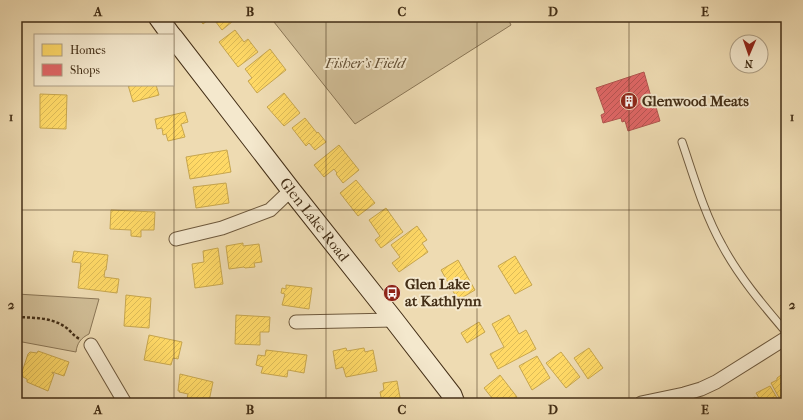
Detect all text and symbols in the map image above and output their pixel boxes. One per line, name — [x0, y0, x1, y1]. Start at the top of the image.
text: A — [93, 4, 103, 19]
text: B — [246, 4, 255, 19]
text: C — [398, 4, 407, 19]
text: D — [548, 4, 558, 19]
text: E — [701, 4, 709, 19]
legend — [34, 34, 174, 86]
north arrow — [729, 34, 769, 74]
text: Homes — [70, 43, 106, 57]
park label: Fisher's Field — [324, 54, 407, 72]
text: N — [744, 57, 753, 70]
text: Shops — [70, 63, 100, 77]
building icon: Glenwood Meats — [619, 91, 639, 111]
place label: Glenwood Meats — [642, 92, 749, 110]
text: 1 — [9, 109, 14, 124]
text: 1 — [790, 109, 795, 124]
street label: Glen Lake Road — [276, 174, 354, 266]
place label: Glen Lake at Kathlynn — [405, 275, 482, 310]
bus stop icon: Glen Lake at Kathlynn — [382, 283, 402, 303]
text: 2 — [8, 297, 15, 312]
text: 2 — [789, 297, 796, 312]
text: A — [93, 402, 103, 417]
text: B — [246, 402, 255, 417]
text: C — [398, 402, 407, 417]
text: D — [548, 402, 558, 417]
text: E — [701, 402, 709, 417]

